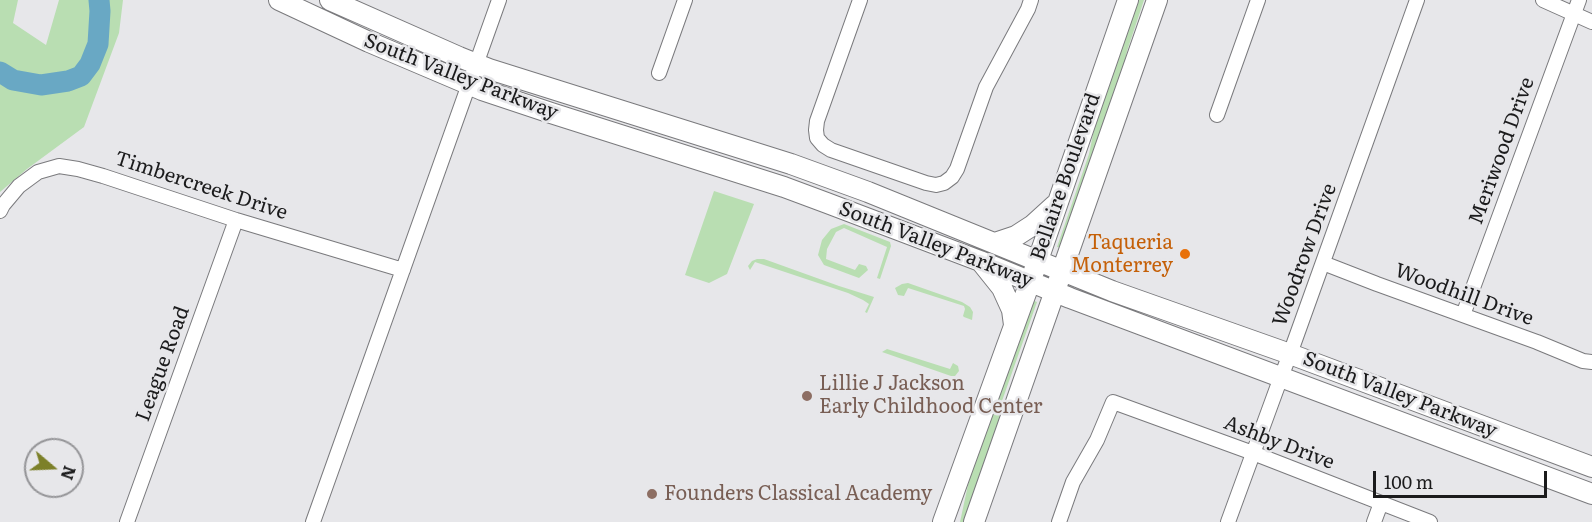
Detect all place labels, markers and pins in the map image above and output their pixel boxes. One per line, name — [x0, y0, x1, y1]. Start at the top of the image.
place label: Taqueria Monterrey — [1071, 231, 1173, 278]
marker: Taqueria Monterrey — [1178, 247, 1192, 261]
place label: Lillie J Jackson Early Childhood Center — [819, 372, 1043, 419]
marker: Lillie J Jackson Early Childhood Center — [800, 389, 814, 403]
place label: Founders Classical Academy — [664, 482, 932, 506]
marker: Founders Classical Academy — [645, 487, 659, 501]

